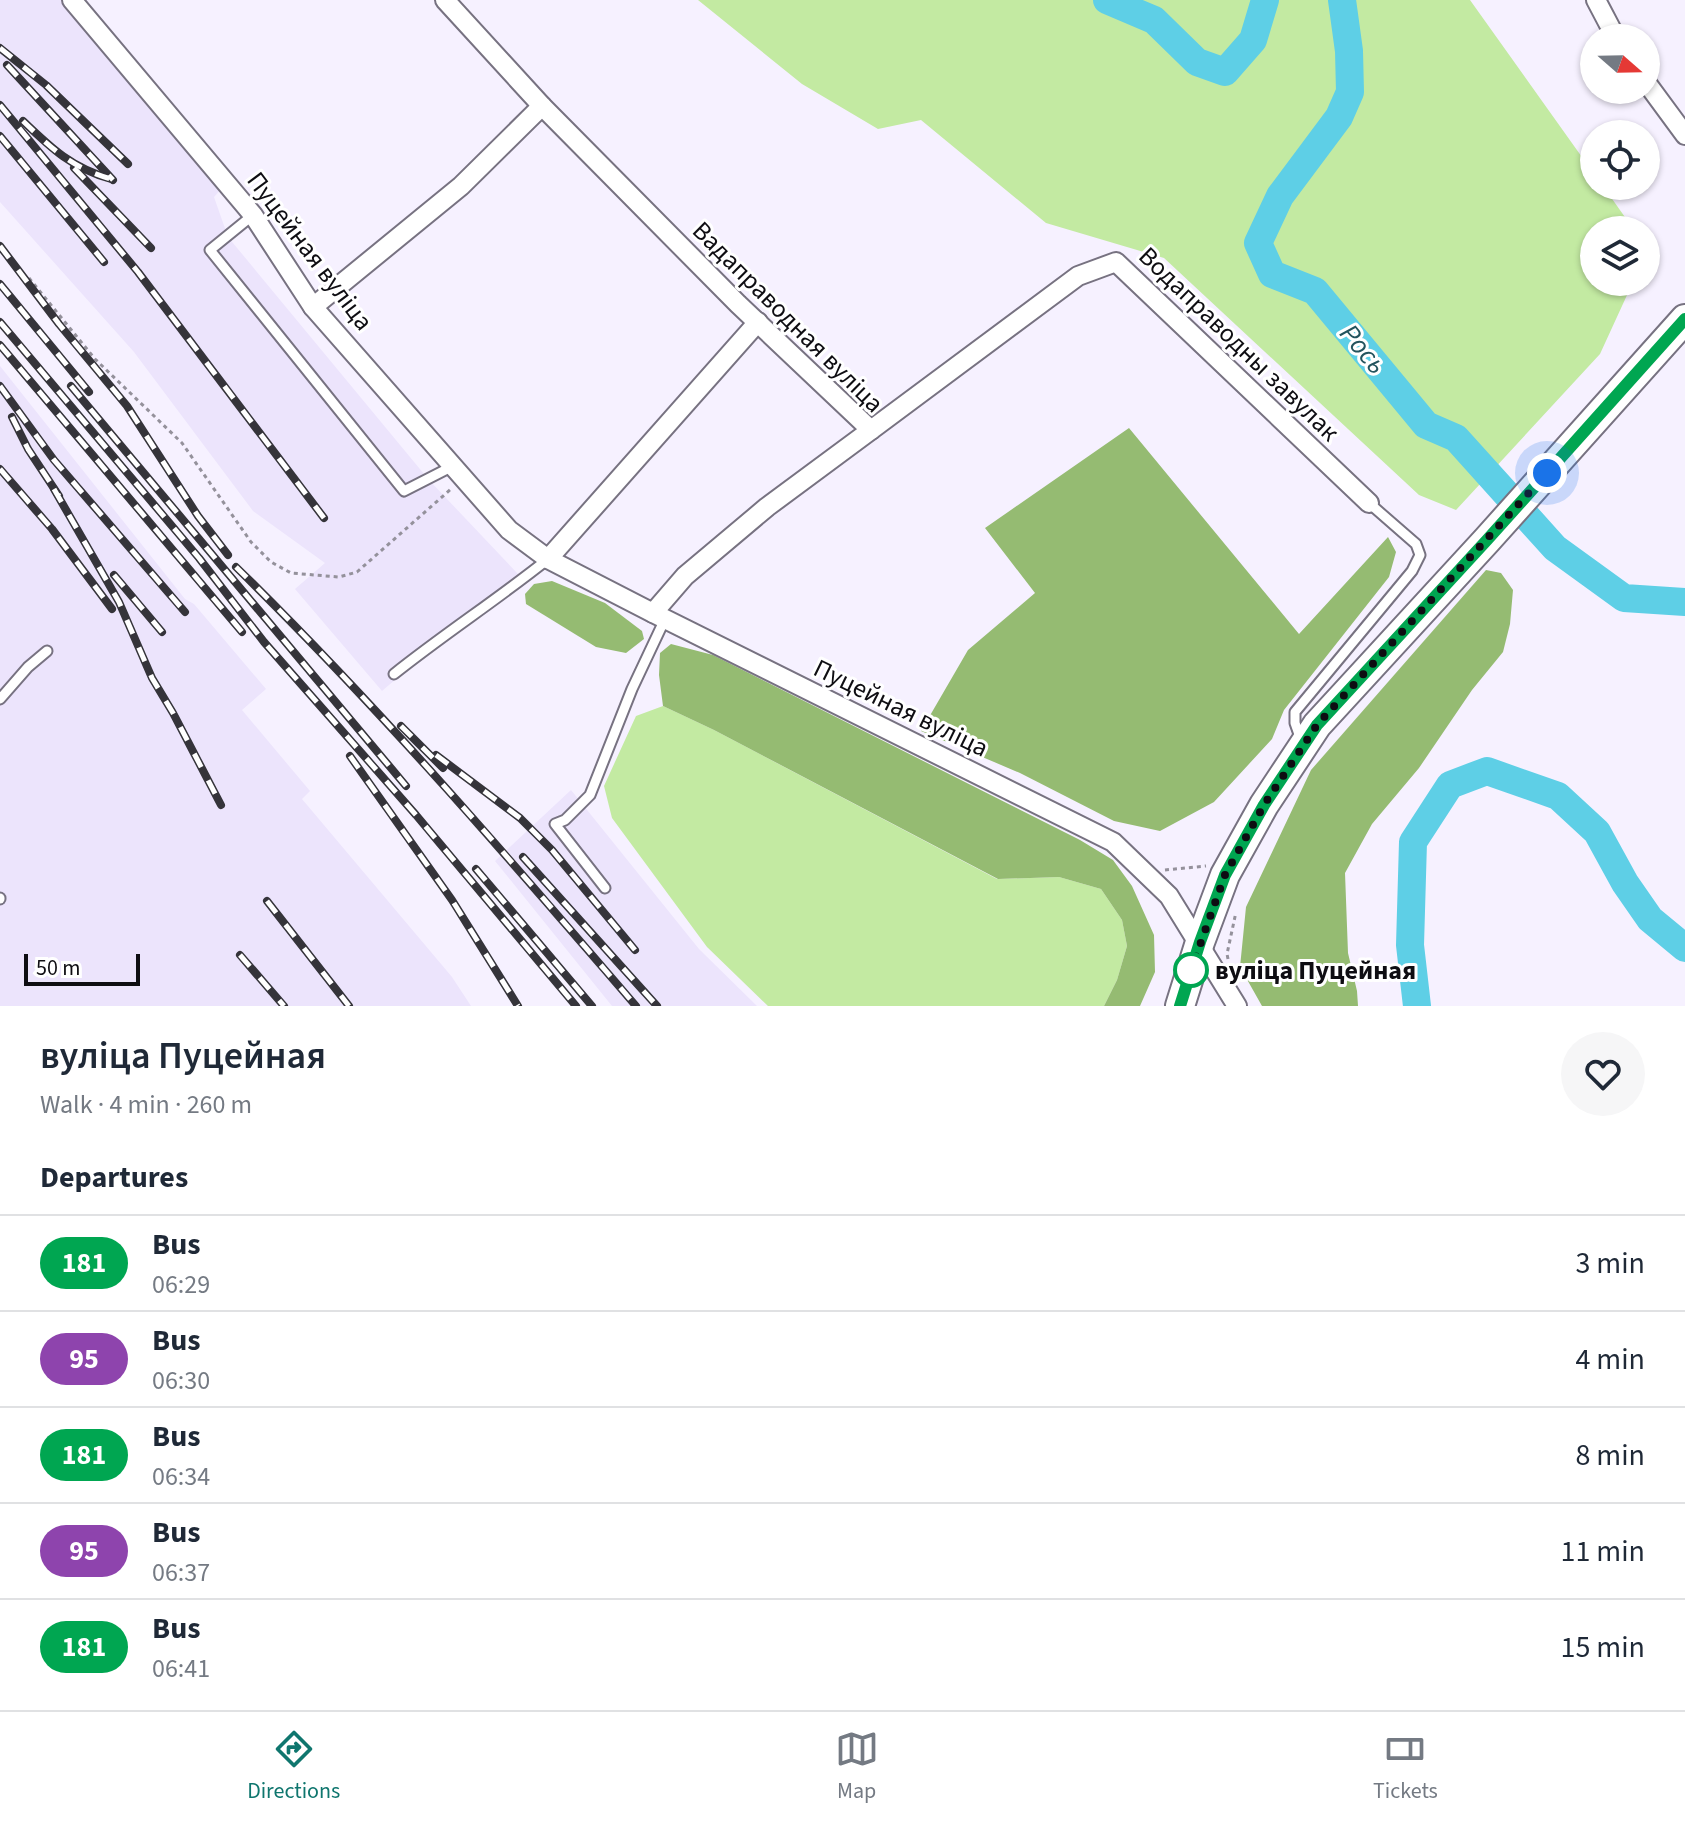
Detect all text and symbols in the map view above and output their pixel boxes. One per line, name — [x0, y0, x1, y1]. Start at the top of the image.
north arrow — [1580, 24, 1660, 104]
map controls — [1580, 24, 1660, 296]
button: locate — [1580, 120, 1660, 200]
street label: Пуцейная вуліца — [238, 164, 382, 338]
street label: Вадаправодная вуліца — [684, 213, 892, 421]
button: layers — [1580, 216, 1660, 296]
street label: Водаправодны завулак — [1130, 238, 1348, 450]
water label: Рось — [1330, 315, 1396, 383]
your location — [1527, 453, 1567, 493]
street label: Пуцейная вуліца — [807, 650, 995, 766]
scale bar — [24, 950, 140, 986]
text: 50 m — [36, 952, 81, 984]
place label: вуліца Пуцейная — [1215, 952, 1416, 989]
marker: вуліца Пуцейная — [1174, 953, 1208, 987]
text: вуліца Пуцейная — [40, 1029, 326, 1083]
button: heart — [1561, 1032, 1645, 1116]
text: Walk · 4 min · 260 m — [40, 1086, 252, 1123]
text: Departures — [40, 1156, 188, 1199]
text: Bus — [152, 1223, 200, 1266]
text: 3 min — [1575, 1242, 1645, 1285]
text: 181 — [62, 1243, 106, 1283]
text: 06:29 — [152, 1266, 210, 1303]
text: Bus — [152, 1319, 200, 1362]
text: 4 min — [1575, 1338, 1645, 1381]
text: 95 — [69, 1339, 99, 1379]
text: 06:30 — [152, 1362, 210, 1399]
text: Bus — [152, 1415, 200, 1458]
text: 8 min — [1575, 1434, 1645, 1477]
text: 181 — [62, 1435, 106, 1475]
text: 06:34 — [152, 1458, 210, 1495]
text: Bus — [152, 1511, 200, 1554]
text: 11 min — [1561, 1530, 1645, 1573]
text: 95 — [69, 1531, 99, 1571]
text: 06:37 — [152, 1554, 210, 1591]
text: Bus — [152, 1607, 200, 1650]
text: 15 min — [1561, 1626, 1645, 1669]
text: 181 — [62, 1627, 106, 1667]
text: 06:41 — [152, 1650, 210, 1687]
tab: Directions — [247, 1727, 340, 1807]
tab: Map — [835, 1727, 879, 1807]
tab: Tickets — [1373, 1727, 1438, 1807]

